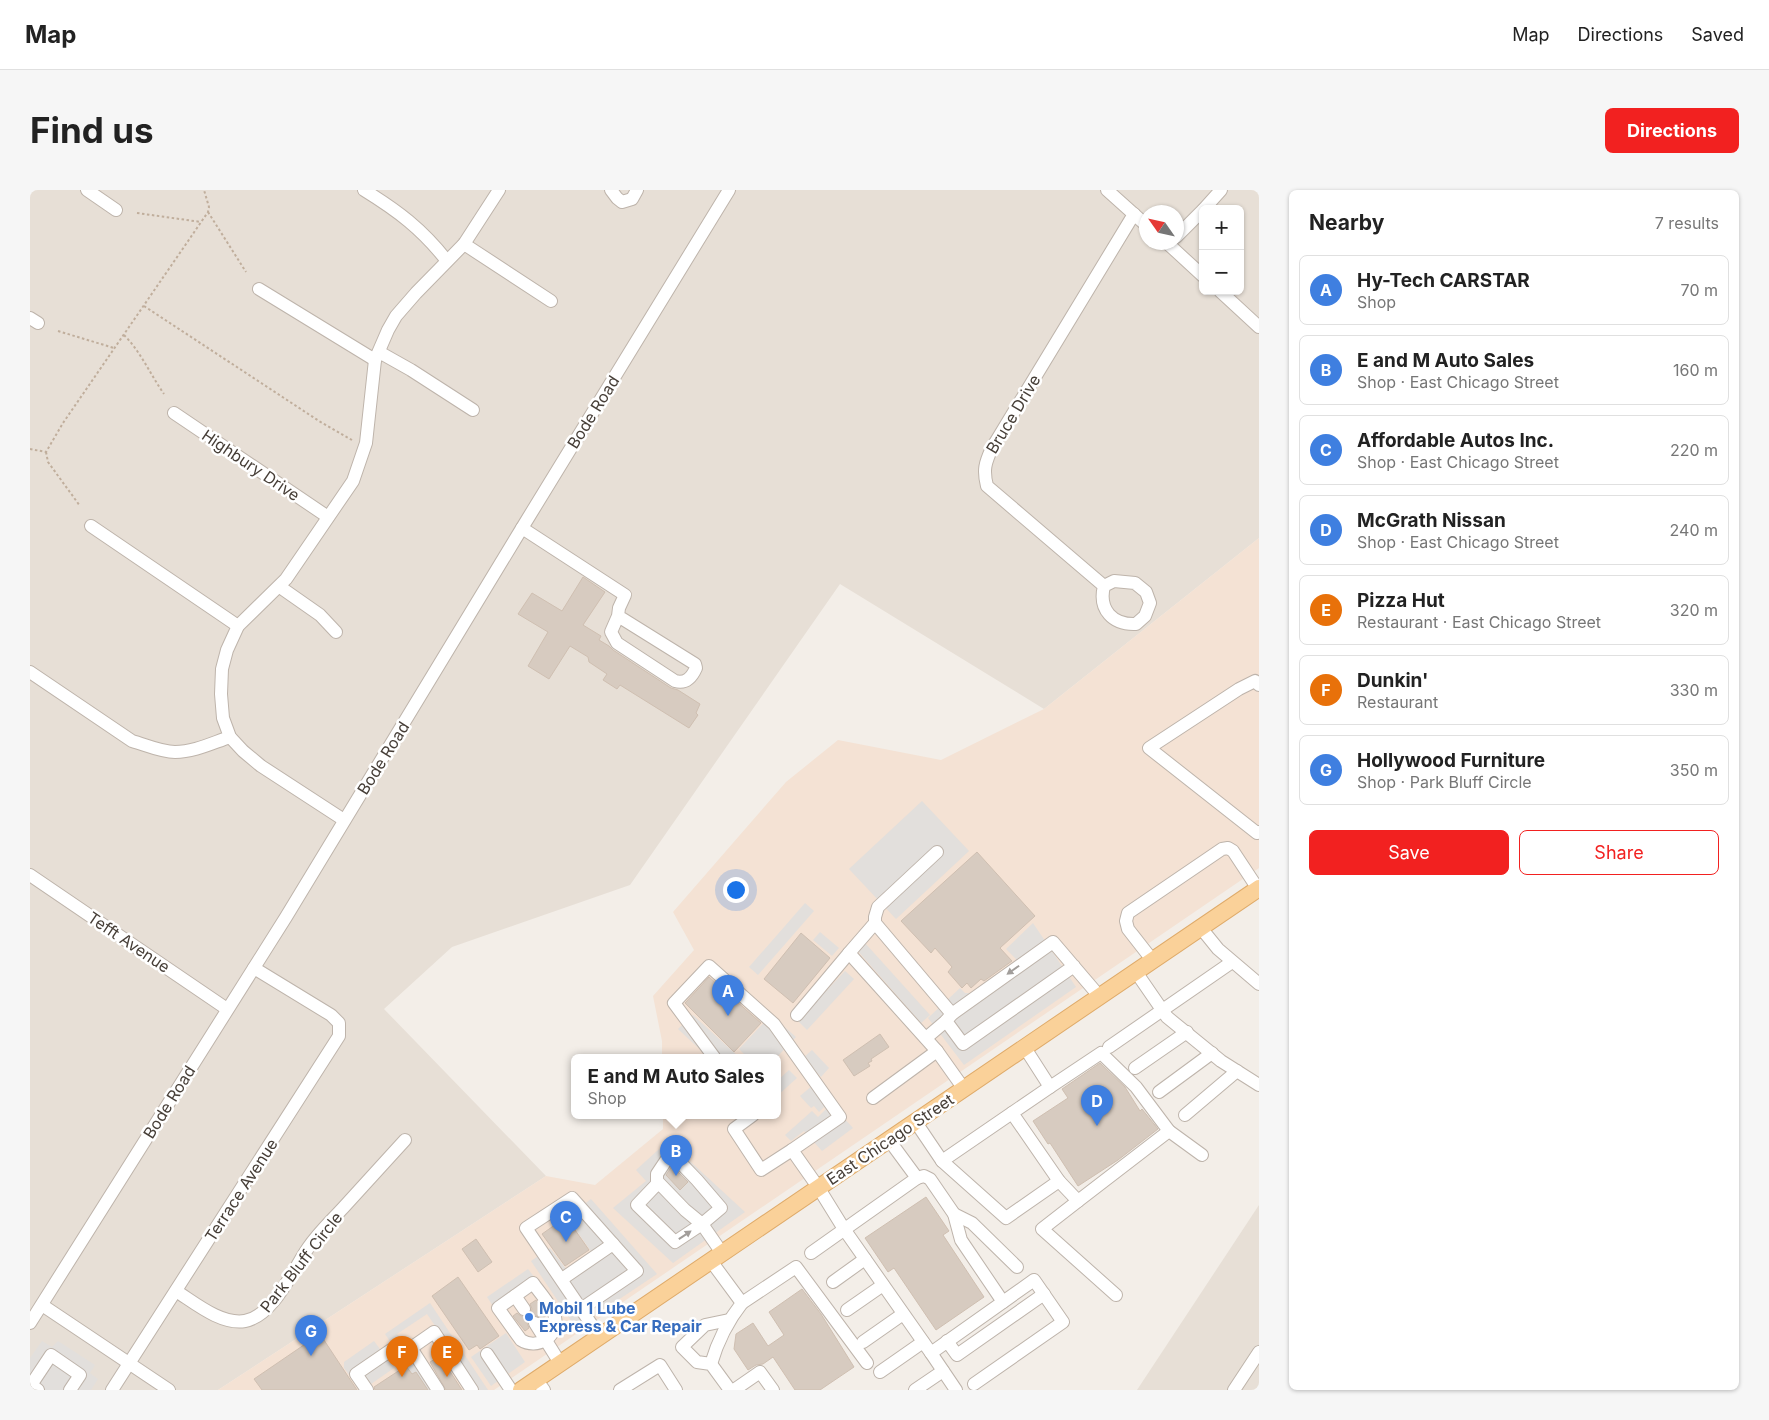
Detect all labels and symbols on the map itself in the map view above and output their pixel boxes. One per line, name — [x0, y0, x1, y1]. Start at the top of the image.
north arrow — [1139, 205, 1184, 250]
street label: Bruce Drive — [982, 371, 1044, 457]
street label: Bode Road — [563, 372, 623, 452]
street label: Highbury Drive — [198, 425, 304, 505]
street label: Bode Road — [353, 718, 413, 798]
your location — [723, 877, 749, 903]
street label: Tefft Avenue — [84, 907, 174, 977]
one-way arrow — [1007, 965, 1020, 975]
pin: A — [712, 975, 744, 1016]
street label: Bode Road — [139, 1062, 199, 1142]
pin: D — [1081, 1085, 1113, 1126]
street label: East Chicago Street — [823, 1089, 957, 1189]
street label: Terrace Avenue — [200, 1135, 282, 1245]
pin: B — [660, 1135, 692, 1176]
pin: C — [550, 1201, 582, 1242]
street label: Park Bluff Circle — [256, 1208, 346, 1316]
one-way arrow — [679, 1230, 692, 1240]
place label: Mobil 1 Lube Express & Car Repair — [539, 1298, 702, 1336]
marker: Mobil 1 Lube Express & Car Repair — [523, 1311, 535, 1323]
pin: G — [295, 1315, 327, 1356]
pin: F — [386, 1336, 418, 1377]
pin: E — [431, 1336, 463, 1377]

